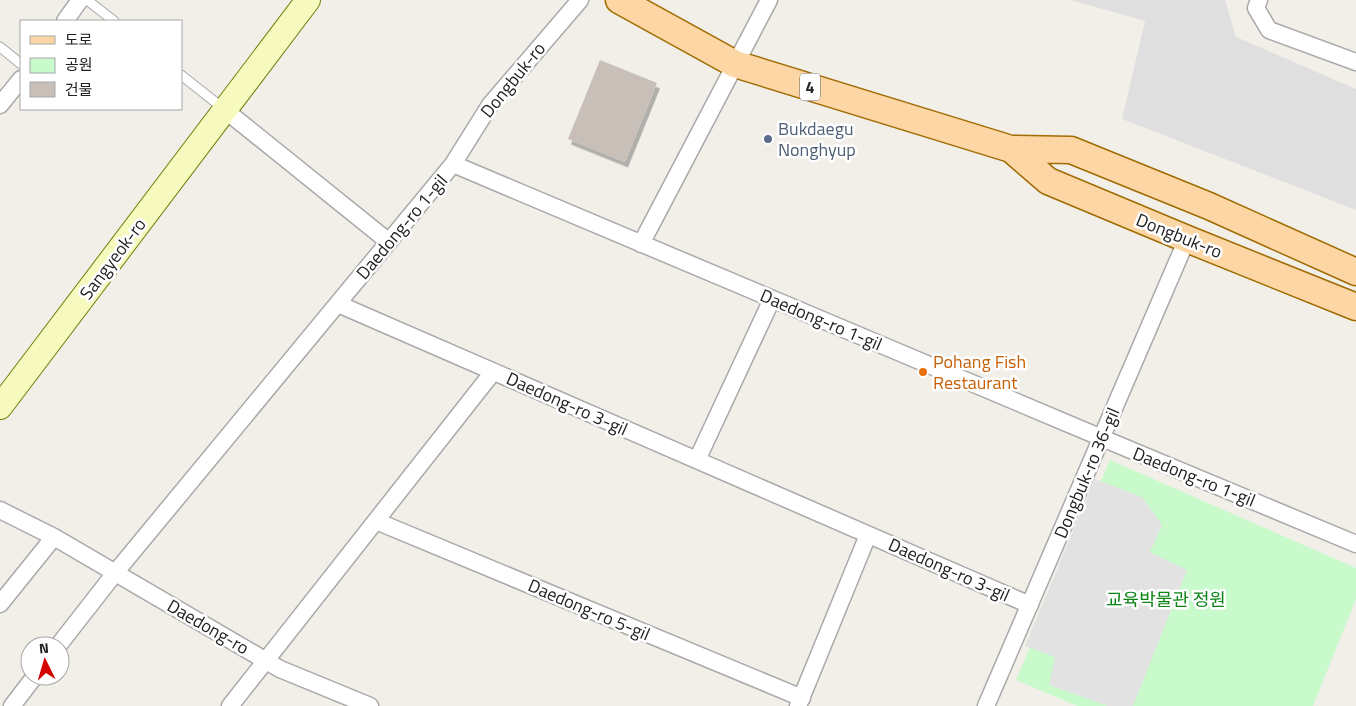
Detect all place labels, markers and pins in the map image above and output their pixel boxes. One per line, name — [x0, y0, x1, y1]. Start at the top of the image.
place label: Bukdaegu Nonghyup — [778, 115, 856, 163]
marker: Bukdaegu Nonghyup — [762, 133, 774, 145]
place label: Pohang Fish Restaurant — [933, 348, 1026, 396]
marker: Pohang Fish Restaurant — [917, 366, 929, 378]

